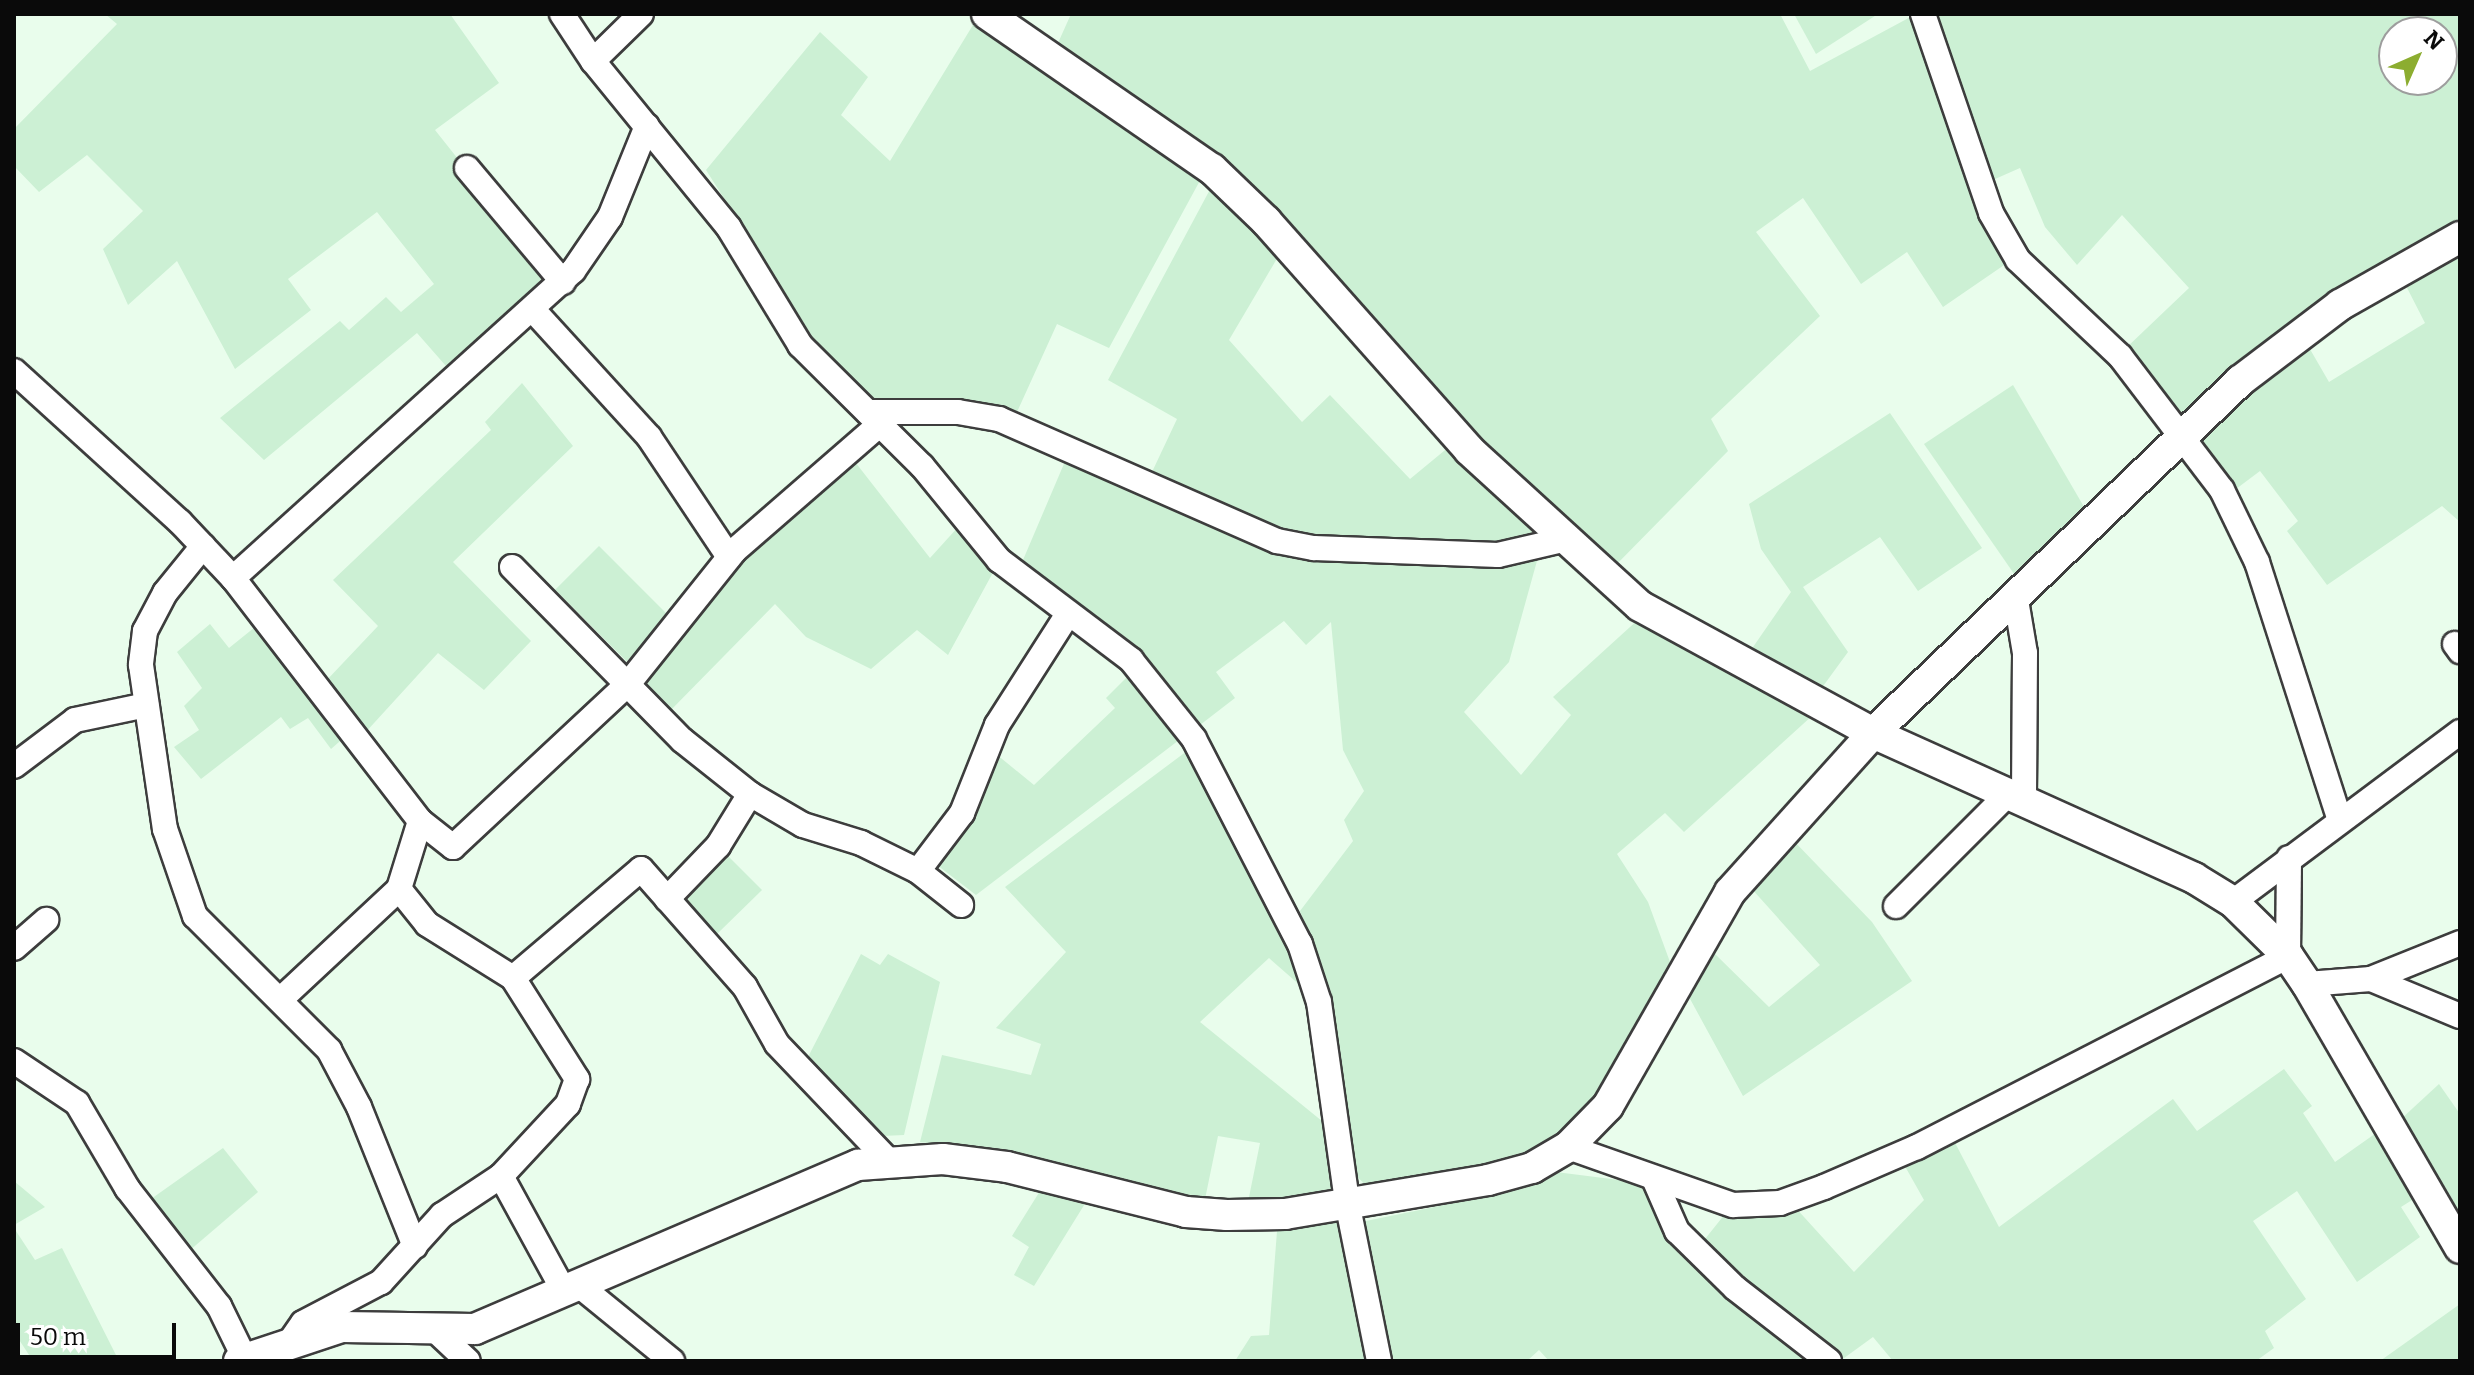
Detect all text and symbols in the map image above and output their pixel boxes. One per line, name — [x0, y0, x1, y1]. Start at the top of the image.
north arrow — [2378, 16, 2458, 96]
text: N — [2418, 25, 2449, 56]
scale bar — [20, 1307, 180, 1357]
text: 50 m — [30, 1323, 86, 1351]

